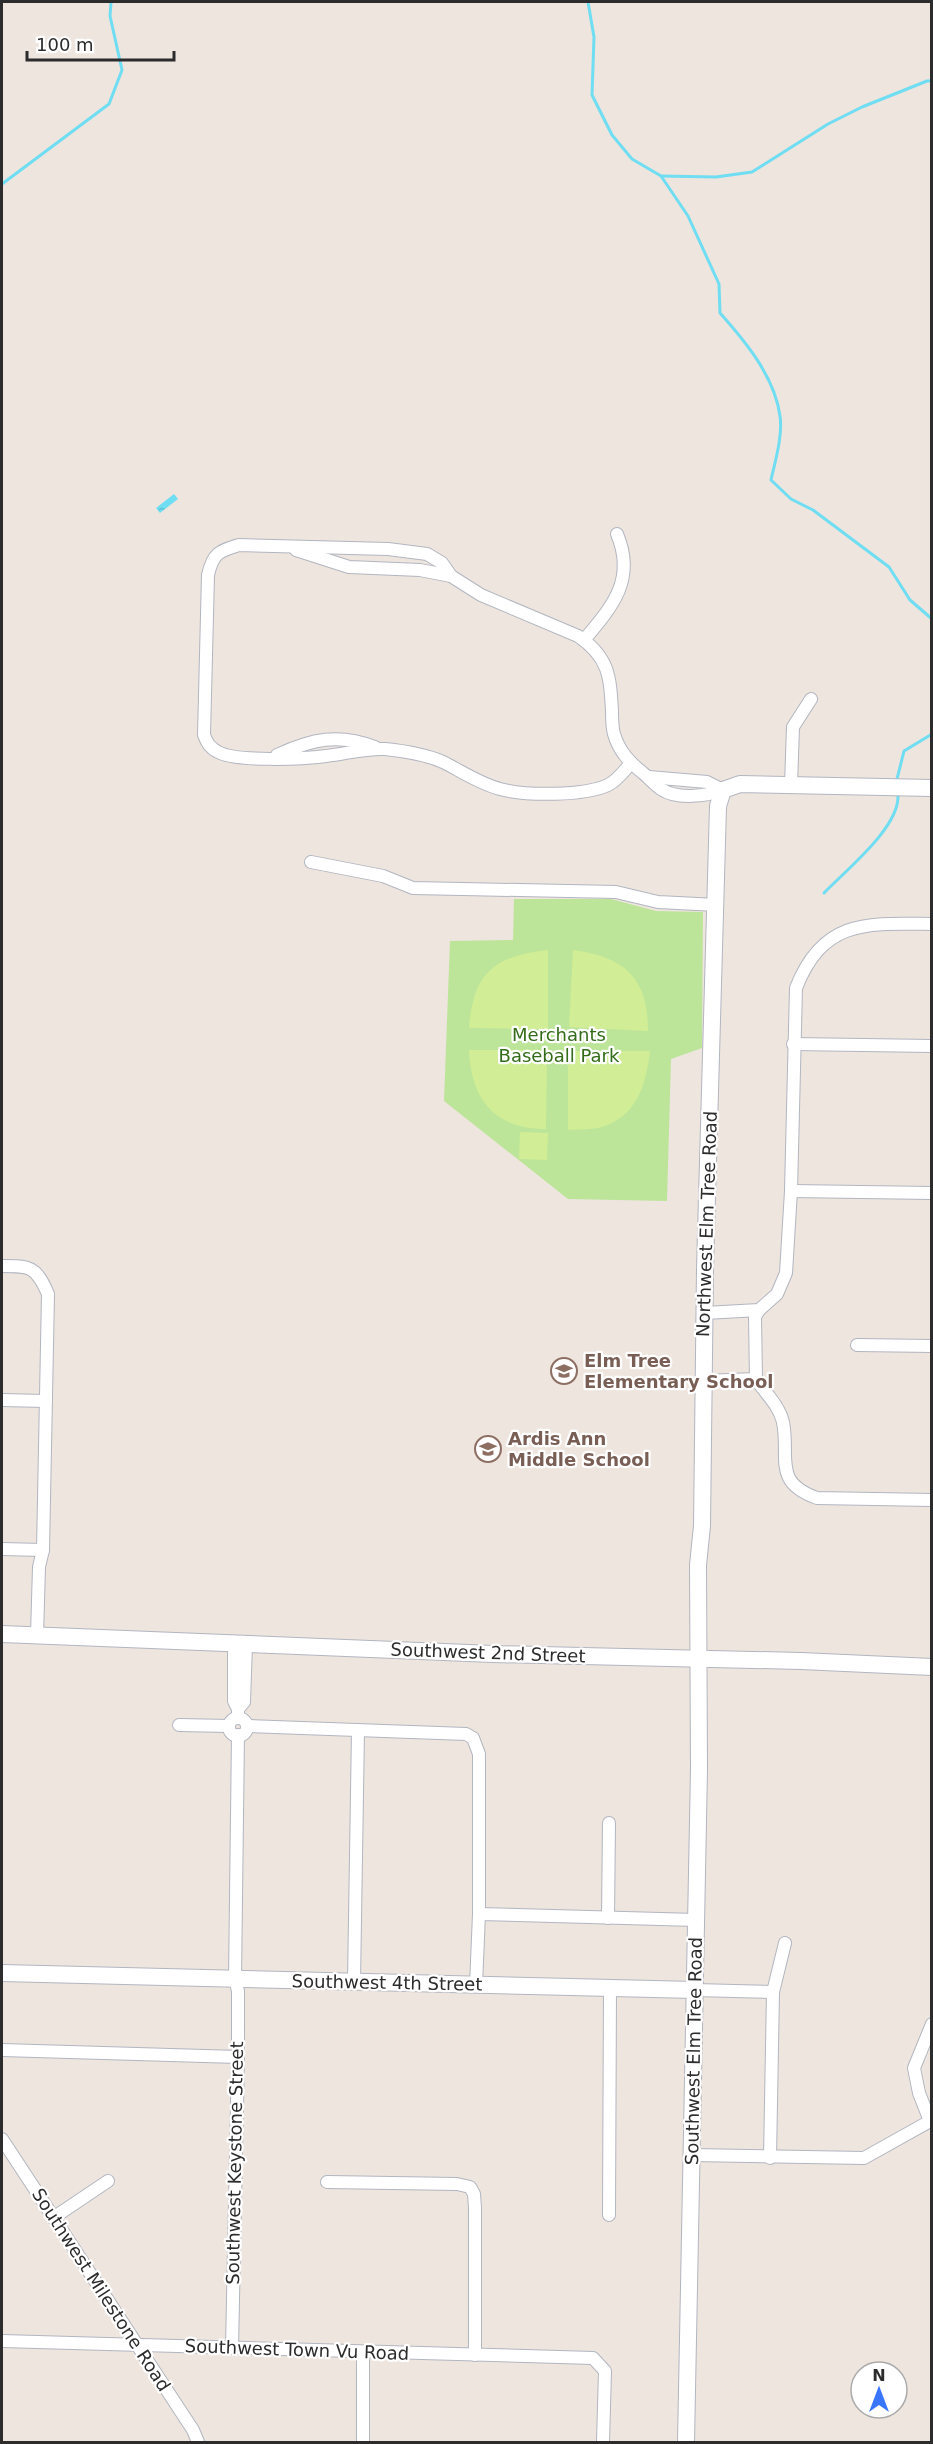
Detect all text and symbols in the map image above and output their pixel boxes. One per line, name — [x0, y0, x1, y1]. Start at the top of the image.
scale bar — [27, 24, 174, 62]
text: 100 m — [36, 34, 94, 55]
park label: Merchants Baseball Park — [499, 1024, 620, 1066]
street label: Northwest Elm Tree Road — [692, 1111, 721, 1337]
place label: Elm Tree Elementary School — [584, 1350, 773, 1392]
school or university icon: Elm Tree Elementary School — [549, 1356, 579, 1386]
place label: Ardis Ann Middle School — [508, 1428, 650, 1470]
school or university icon: Ardis Ann Middle School — [473, 1434, 503, 1464]
street label: Southwest 2nd Street — [390, 1639, 586, 1666]
street label: Southwest Elm Tree Road — [681, 1937, 706, 2165]
street label: Southwest 4th Street — [292, 1970, 482, 1995]
street label: Southwest Keystone Street — [222, 2041, 247, 2285]
street label: Southwest Milestone Road — [28, 2184, 175, 2395]
street label: Southwest Town Vu Road — [184, 2335, 410, 2364]
north arrow — [849, 2360, 909, 2420]
text: N — [872, 2366, 886, 2385]

